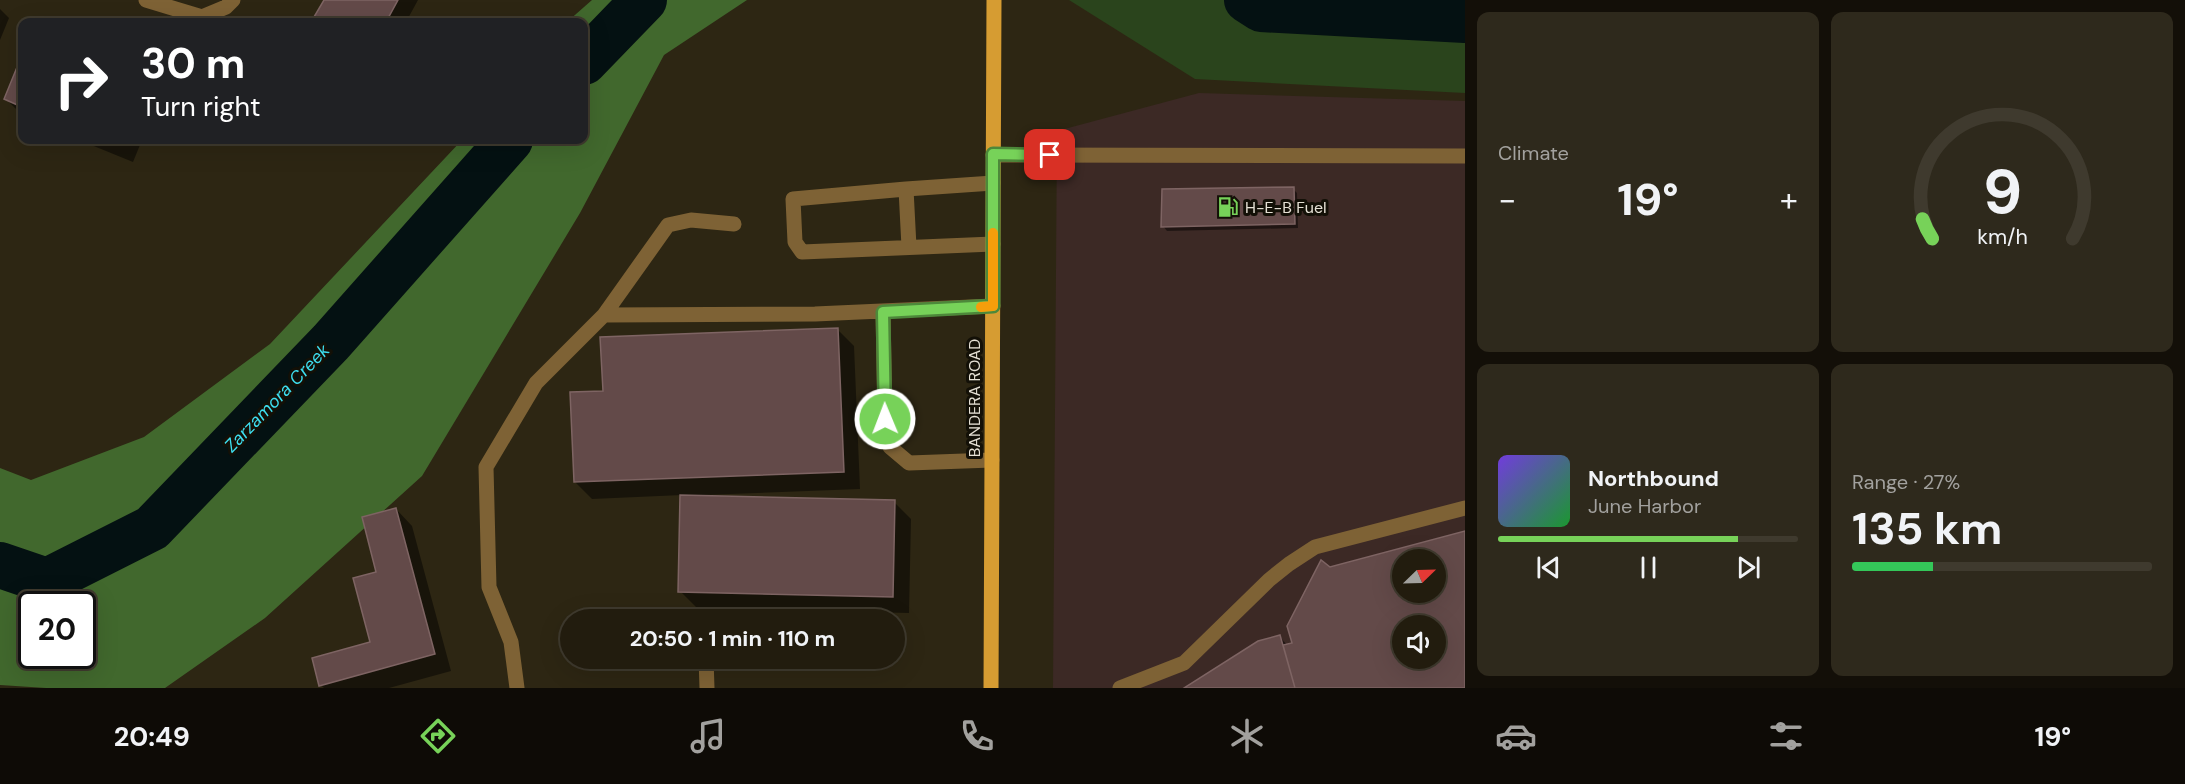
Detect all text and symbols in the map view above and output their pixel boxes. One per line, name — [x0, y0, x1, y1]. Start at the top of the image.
text: 30 m — [141, 36, 245, 91]
icon: right — [42, 42, 120, 120]
text: Turn right — [141, 89, 261, 124]
pin — [1024, 129, 1075, 180]
icon: arrive — [1033, 138, 1066, 171]
text: Climate — [1498, 140, 1569, 166]
text: 9 — [1982, 151, 2022, 232]
text: 19° — [1617, 170, 1679, 229]
text: − — [1498, 178, 1516, 221]
text: + — [1780, 178, 1798, 221]
fuel station icon: H-E-B Fuel — [1216, 195, 1240, 219]
place label: H-E-B Fuel — [1245, 197, 1327, 218]
text: km/h — [1977, 223, 2027, 251]
water label: Zarzamora Creek — [219, 338, 336, 457]
street label: BANDERA ROAD — [964, 339, 985, 457]
position arrow — [853, 387, 917, 451]
text: Northbound — [1588, 464, 1719, 493]
text: Range · 27% — [1852, 469, 1960, 495]
text: June Harbor — [1588, 493, 1701, 519]
text: 135 km — [1852, 499, 2002, 558]
north arrow — [1392, 549, 1446, 603]
map controls — [1392, 549, 1446, 669]
icon: previous — [1532, 551, 1565, 584]
icon: pause — [1632, 551, 1665, 584]
icon: next — [1732, 551, 1765, 584]
speed limit sign: 20 — [18, 591, 96, 669]
button: sound — [1392, 615, 1446, 669]
text: 20:50 · 1 min · 110 m — [630, 624, 835, 653]
icon: directions — [417, 715, 459, 757]
icon: music — [687, 715, 729, 757]
icon: phone — [956, 715, 998, 757]
icon: climate — [1226, 715, 1268, 757]
icon: car — [1495, 715, 1537, 757]
icon: filters — [1765, 715, 1807, 757]
text: 20:49 — [114, 719, 190, 754]
text: 19° — [2034, 719, 2071, 754]

